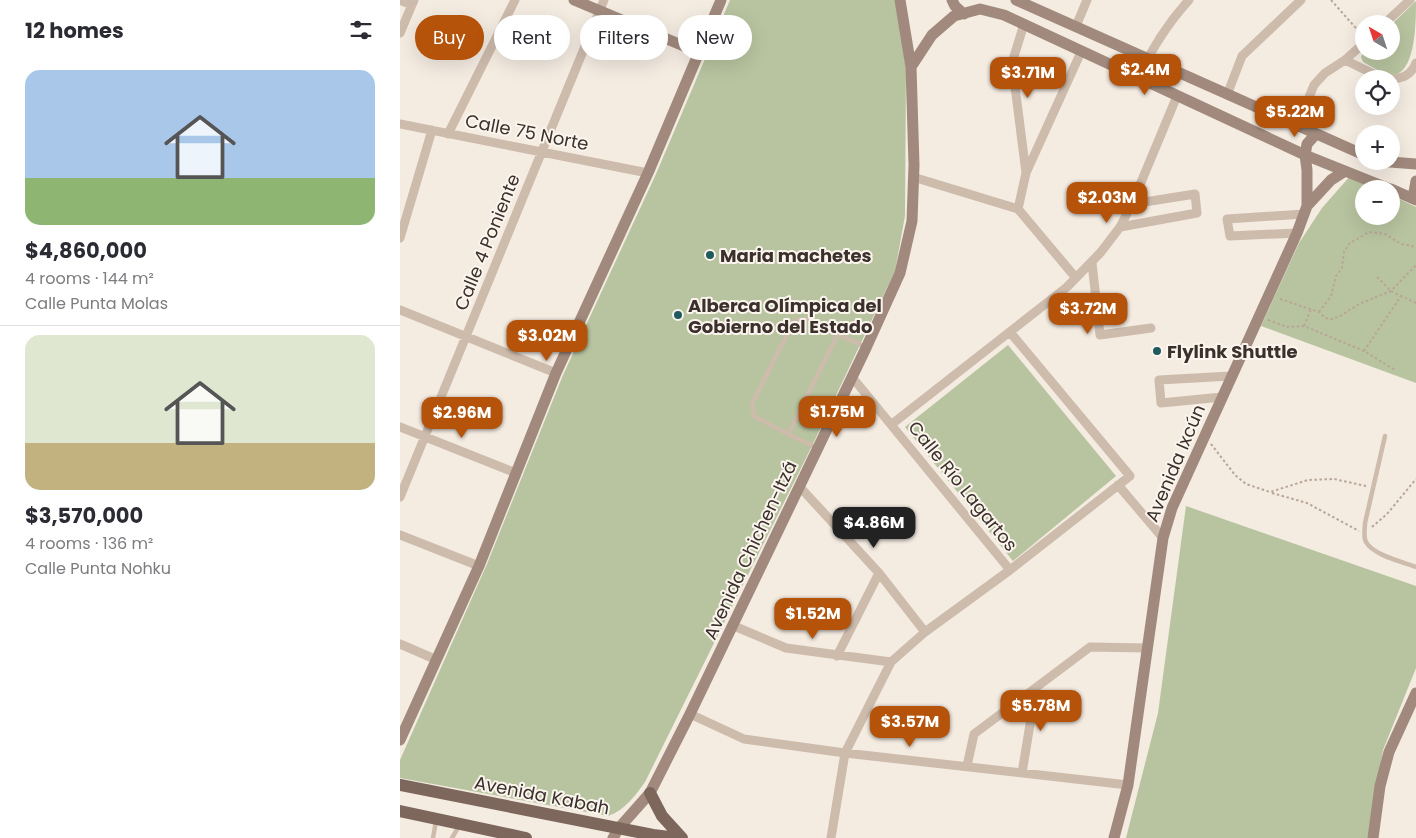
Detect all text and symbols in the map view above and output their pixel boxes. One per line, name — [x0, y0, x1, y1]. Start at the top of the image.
chip: Buy — [415, 15, 484, 60]
chip: Rent — [494, 15, 570, 60]
chip: Filters — [580, 15, 668, 60]
chip: New — [678, 15, 752, 60]
north arrow — [1355, 15, 1400, 60]
map controls — [1355, 15, 1400, 225]
text: 12 homes — [25, 16, 124, 45]
icon: filters — [347, 16, 375, 44]
pin: $2.4M — [1110, 54, 1180, 96]
pin: $3.71M — [987, 56, 1069, 99]
text: $2.4M — [1120, 58, 1170, 81]
text: $3.71M — [1001, 61, 1055, 84]
button: locate — [1355, 70, 1400, 115]
pin: $5.22M — [1254, 96, 1336, 138]
text: $5.22M — [1266, 100, 1324, 123]
icon: home — [155, 102, 245, 192]
street label: Calle 75 Norte — [463, 108, 591, 156]
button: + — [1355, 125, 1400, 170]
street label: Calle 4 Poniente — [448, 170, 526, 314]
button: − — [1355, 180, 1400, 225]
pin: $2.03M — [1066, 182, 1148, 224]
text: $2.03M — [1078, 186, 1136, 209]
text: $4,860,000 — [25, 236, 147, 265]
place label: Maria machetes — [720, 243, 872, 268]
marker: Maria machetes — [704, 249, 716, 261]
text: 4 rooms · 144 m² — [25, 267, 154, 290]
text: Calle Punta Molas — [25, 292, 168, 315]
pin: $3.72M — [1047, 292, 1129, 335]
place label: Alberca Olímpica del Gobierno del Estado — [688, 293, 882, 339]
text: $3.72M — [1059, 297, 1117, 320]
marker: Alberca Olímpica del Gobierno del Estado — [672, 309, 684, 321]
pin: $3.02M — [506, 320, 588, 362]
text: $3.02M — [518, 324, 576, 347]
place label: Flylink Shuttle — [1167, 339, 1298, 364]
marker: Flylink Shuttle — [1151, 345, 1163, 357]
icon: home — [155, 368, 245, 458]
pin: $2.96M — [421, 396, 503, 439]
pin: $1.75M — [796, 396, 878, 438]
text: $1.75M — [810, 400, 864, 423]
street label: Avenida Ixcún — [1139, 400, 1211, 526]
text: $2.96M — [433, 401, 491, 424]
street label: Calle Río Lagartos — [903, 416, 1023, 556]
street label: Avenida Chichen-Itzá — [698, 456, 802, 644]
text: $3,570,000 — [25, 501, 143, 530]
pin: $4.86M — [833, 506, 915, 549]
text: $4.86M — [843, 511, 905, 534]
text: 4 rooms · 136 m² — [25, 532, 153, 555]
text: Calle Punta Nohku — [25, 557, 171, 580]
pin: $1.52M — [772, 598, 854, 640]
text: $1.52M — [785, 602, 841, 625]
pin: $5.78M — [1000, 690, 1082, 732]
text: $5.78M — [1011, 694, 1071, 717]
pin: $3.57M — [869, 706, 951, 748]
text: $3.57M — [881, 710, 939, 733]
street label: Avenida Kabah — [472, 770, 612, 820]

